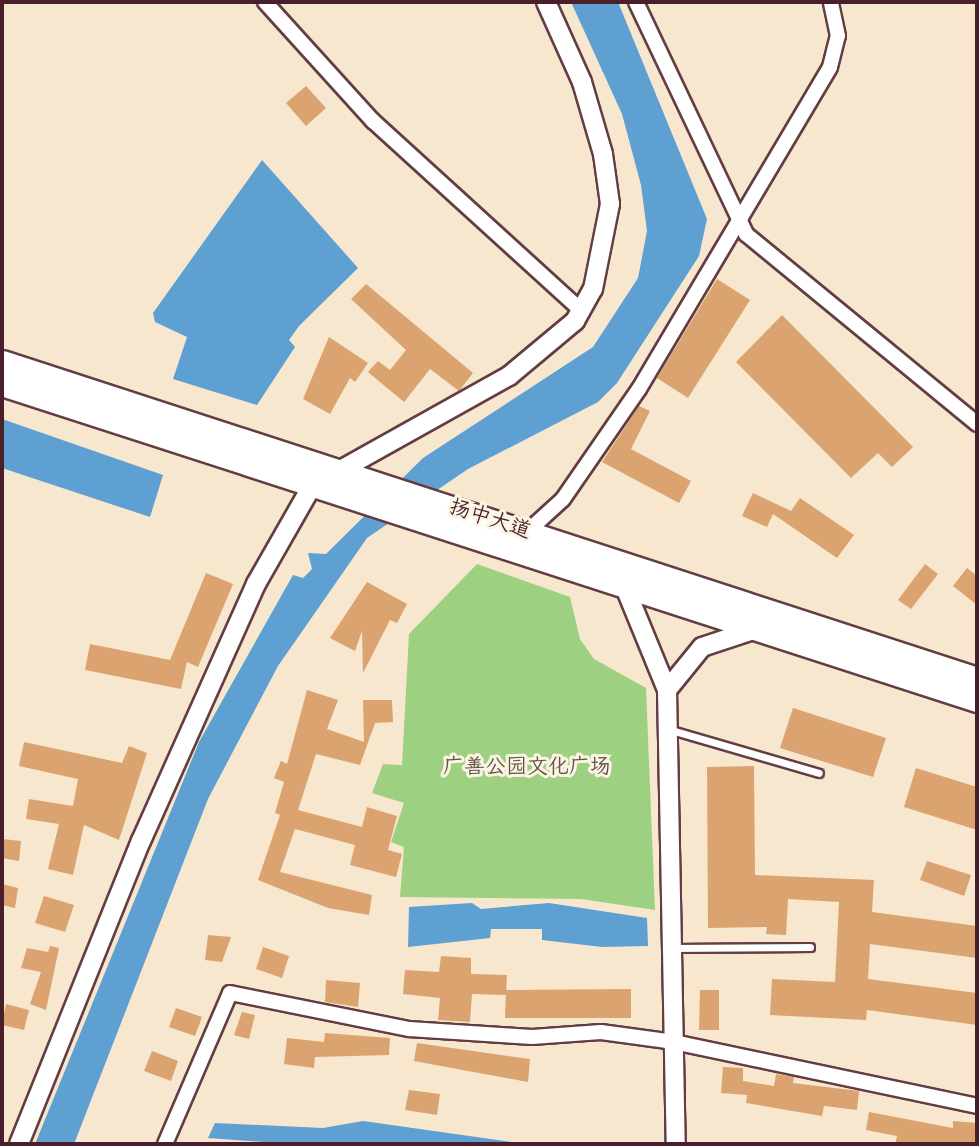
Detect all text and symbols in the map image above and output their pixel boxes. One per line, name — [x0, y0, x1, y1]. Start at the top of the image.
street label: 扬中大道 — [446, 494, 534, 544]
park label: 广善公园文化广场 — [443, 754, 611, 780]

